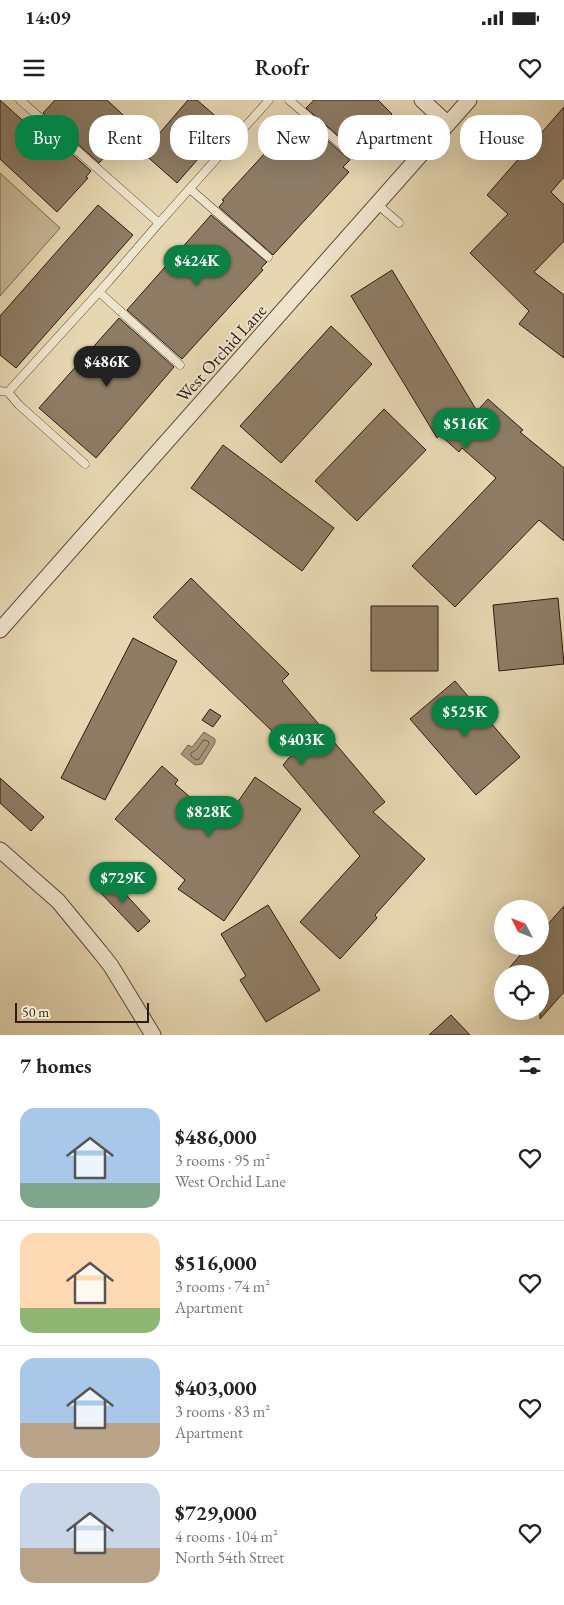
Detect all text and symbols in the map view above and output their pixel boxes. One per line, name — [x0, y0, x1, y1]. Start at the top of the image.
text: 14:09 — [25, 5, 71, 30]
text: Roofr — [255, 53, 309, 82]
icon: menu — [20, 54, 48, 82]
icon: heart — [516, 54, 544, 82]
chip: Buy — [15, 115, 79, 160]
chip: Rent — [89, 115, 160, 160]
chip: Filters — [170, 115, 248, 160]
chip: New — [258, 115, 328, 160]
chip: Apartment — [338, 115, 450, 160]
chip: House — [460, 115, 542, 160]
pin: $424K — [162, 244, 232, 287]
text: $424K — [175, 250, 219, 271]
street label: West Orchid Lane — [171, 299, 271, 407]
pin: $486K — [72, 346, 142, 388]
text: $486K — [85, 351, 129, 372]
pin: $516K — [431, 408, 501, 450]
text: $516K — [444, 413, 488, 434]
pin: $525K — [430, 696, 500, 738]
text: $525K — [443, 701, 487, 722]
pin: $403K — [267, 724, 337, 766]
text: $403K — [280, 729, 324, 750]
pin: $828K — [174, 796, 244, 838]
text: $828K — [187, 801, 231, 822]
pin: $729K — [88, 862, 158, 904]
text: $729K — [101, 867, 145, 888]
north arrow — [494, 900, 549, 955]
map controls — [494, 900, 549, 1020]
button: locate — [494, 965, 549, 1020]
scale bar — [15, 1000, 149, 1023]
text: 50 m — [22, 1003, 49, 1021]
icon: filters — [516, 1051, 544, 1079]
text: 7 homes — [20, 1052, 92, 1079]
text: $486,000 — [175, 1123, 257, 1150]
icon: home — [60, 1128, 120, 1188]
icon: heart — [516, 1144, 544, 1172]
text: 3 rooms · 95 m² — [175, 1150, 270, 1171]
text: West Orchid Lane — [175, 1171, 286, 1192]
text: $516,000 — [175, 1249, 257, 1276]
icon: home — [60, 1253, 120, 1313]
icon: heart — [516, 1269, 544, 1297]
text: 3 rooms · 74 m² — [175, 1276, 270, 1297]
text: Apartment — [175, 1297, 243, 1318]
text: $403,000 — [175, 1374, 257, 1401]
icon: home — [60, 1378, 120, 1438]
icon: heart — [516, 1394, 544, 1422]
text: 3 rooms · 83 m² — [175, 1401, 270, 1422]
text: Apartment — [175, 1422, 243, 1443]
text: $729,000 — [175, 1499, 257, 1526]
icon: home — [60, 1503, 120, 1563]
icon: heart — [516, 1519, 544, 1547]
text: 4 rooms · 104 m² — [175, 1526, 278, 1547]
text: North 54th Street — [175, 1547, 284, 1568]

